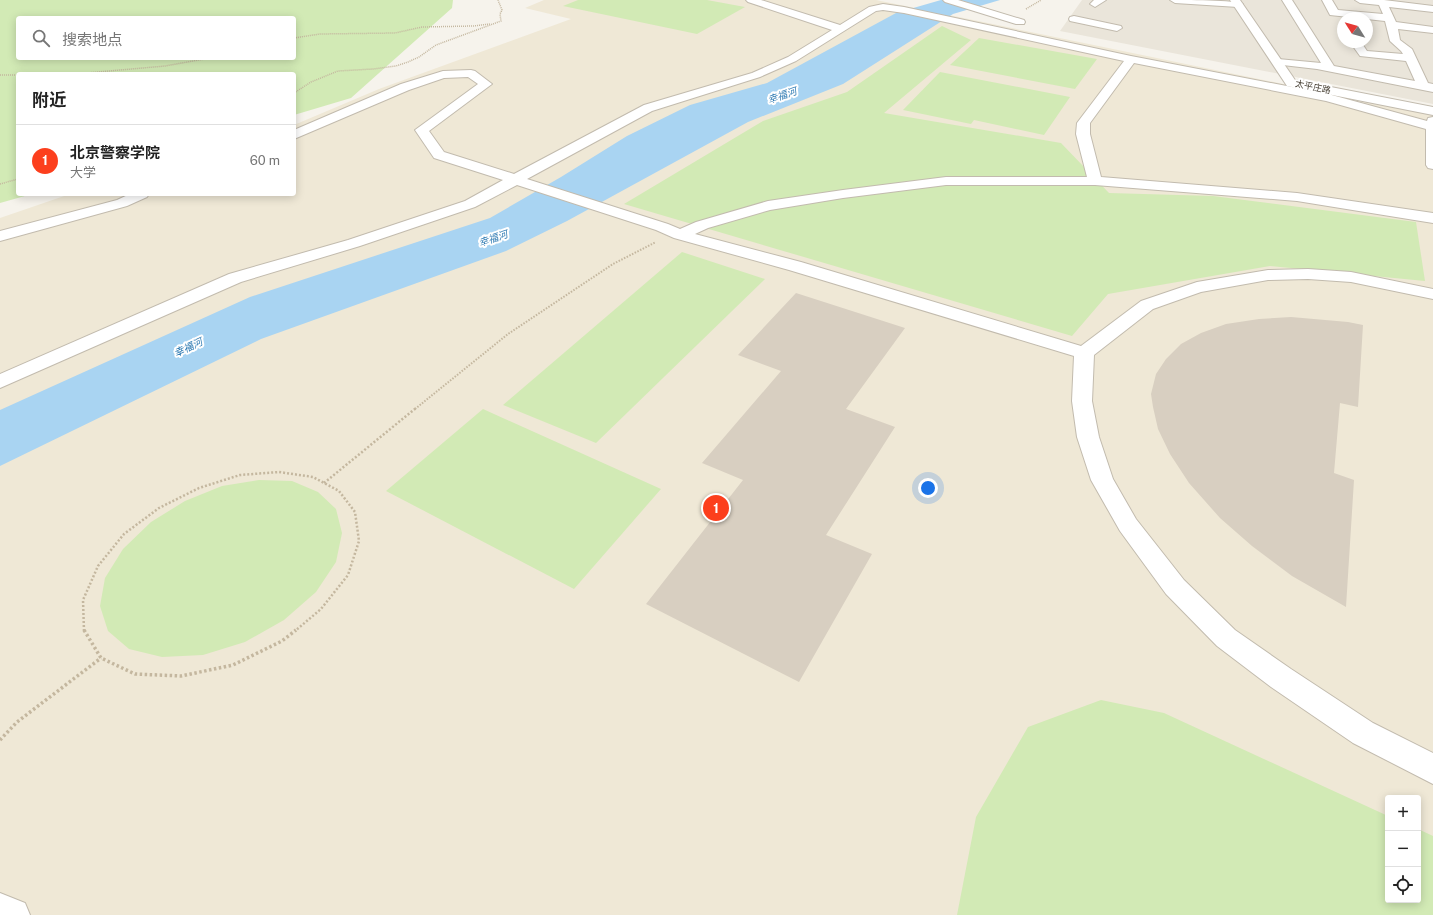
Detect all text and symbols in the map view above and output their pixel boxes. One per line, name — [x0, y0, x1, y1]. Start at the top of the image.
north arrow — [1337, 12, 1373, 48]
search box — [16, 16, 296, 60]
icon: search — [30, 27, 52, 49]
text: 搜索地点 — [62, 31, 122, 48]
street label: 太平庄路 — [1294, 77, 1332, 96]
water label: 幸福河 — [766, 84, 800, 106]
text: 附近 — [32, 90, 66, 110]
text: 北京警察学院 — [70, 144, 160, 161]
text: 1 — [42, 153, 48, 168]
text: 60 m — [250, 153, 280, 168]
text: 大学 — [70, 165, 96, 180]
water label: 幸福河 — [477, 227, 511, 249]
water label: 幸福河 — [172, 334, 206, 359]
your location — [918, 478, 938, 498]
pin: 1 — [703, 493, 729, 523]
map controls — [1385, 795, 1421, 903]
button: + — [1385, 795, 1421, 831]
button: − — [1385, 831, 1421, 867]
button: locate — [1385, 867, 1421, 903]

